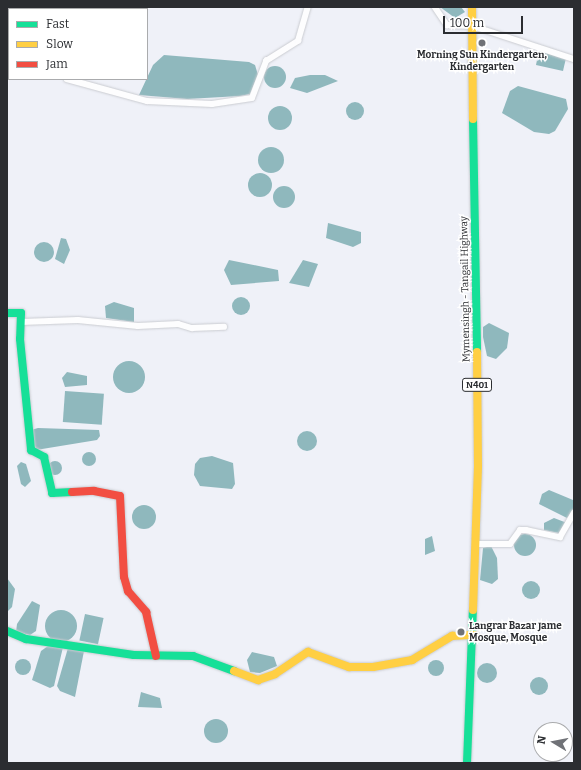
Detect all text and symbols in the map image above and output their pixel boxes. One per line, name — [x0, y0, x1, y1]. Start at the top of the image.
legend — [8, 8, 148, 80]
scale bar — [445, 8, 525, 34]
text: 100 m — [450, 16, 484, 30]
text: Fast — [46, 17, 69, 31]
text: Slow — [46, 37, 73, 51]
marker: Morning Sun Kindergarten, Kindergarten — [477, 38, 487, 48]
place label: Morning Sun Kindergarten, Kindergarten — [417, 49, 547, 72]
text: Jam — [46, 57, 68, 71]
street label: Mymensingh - Tangail Highway — [459, 216, 473, 362]
road number: N401 — [462, 378, 492, 392]
place label: Langrar Bazar Jame Mosque, Mosque — [469, 620, 562, 644]
marker: Langrar Bazar Jame Mosque, Mosque — [456, 627, 466, 637]
north arrow — [533, 722, 573, 762]
text: N — [535, 735, 549, 745]

